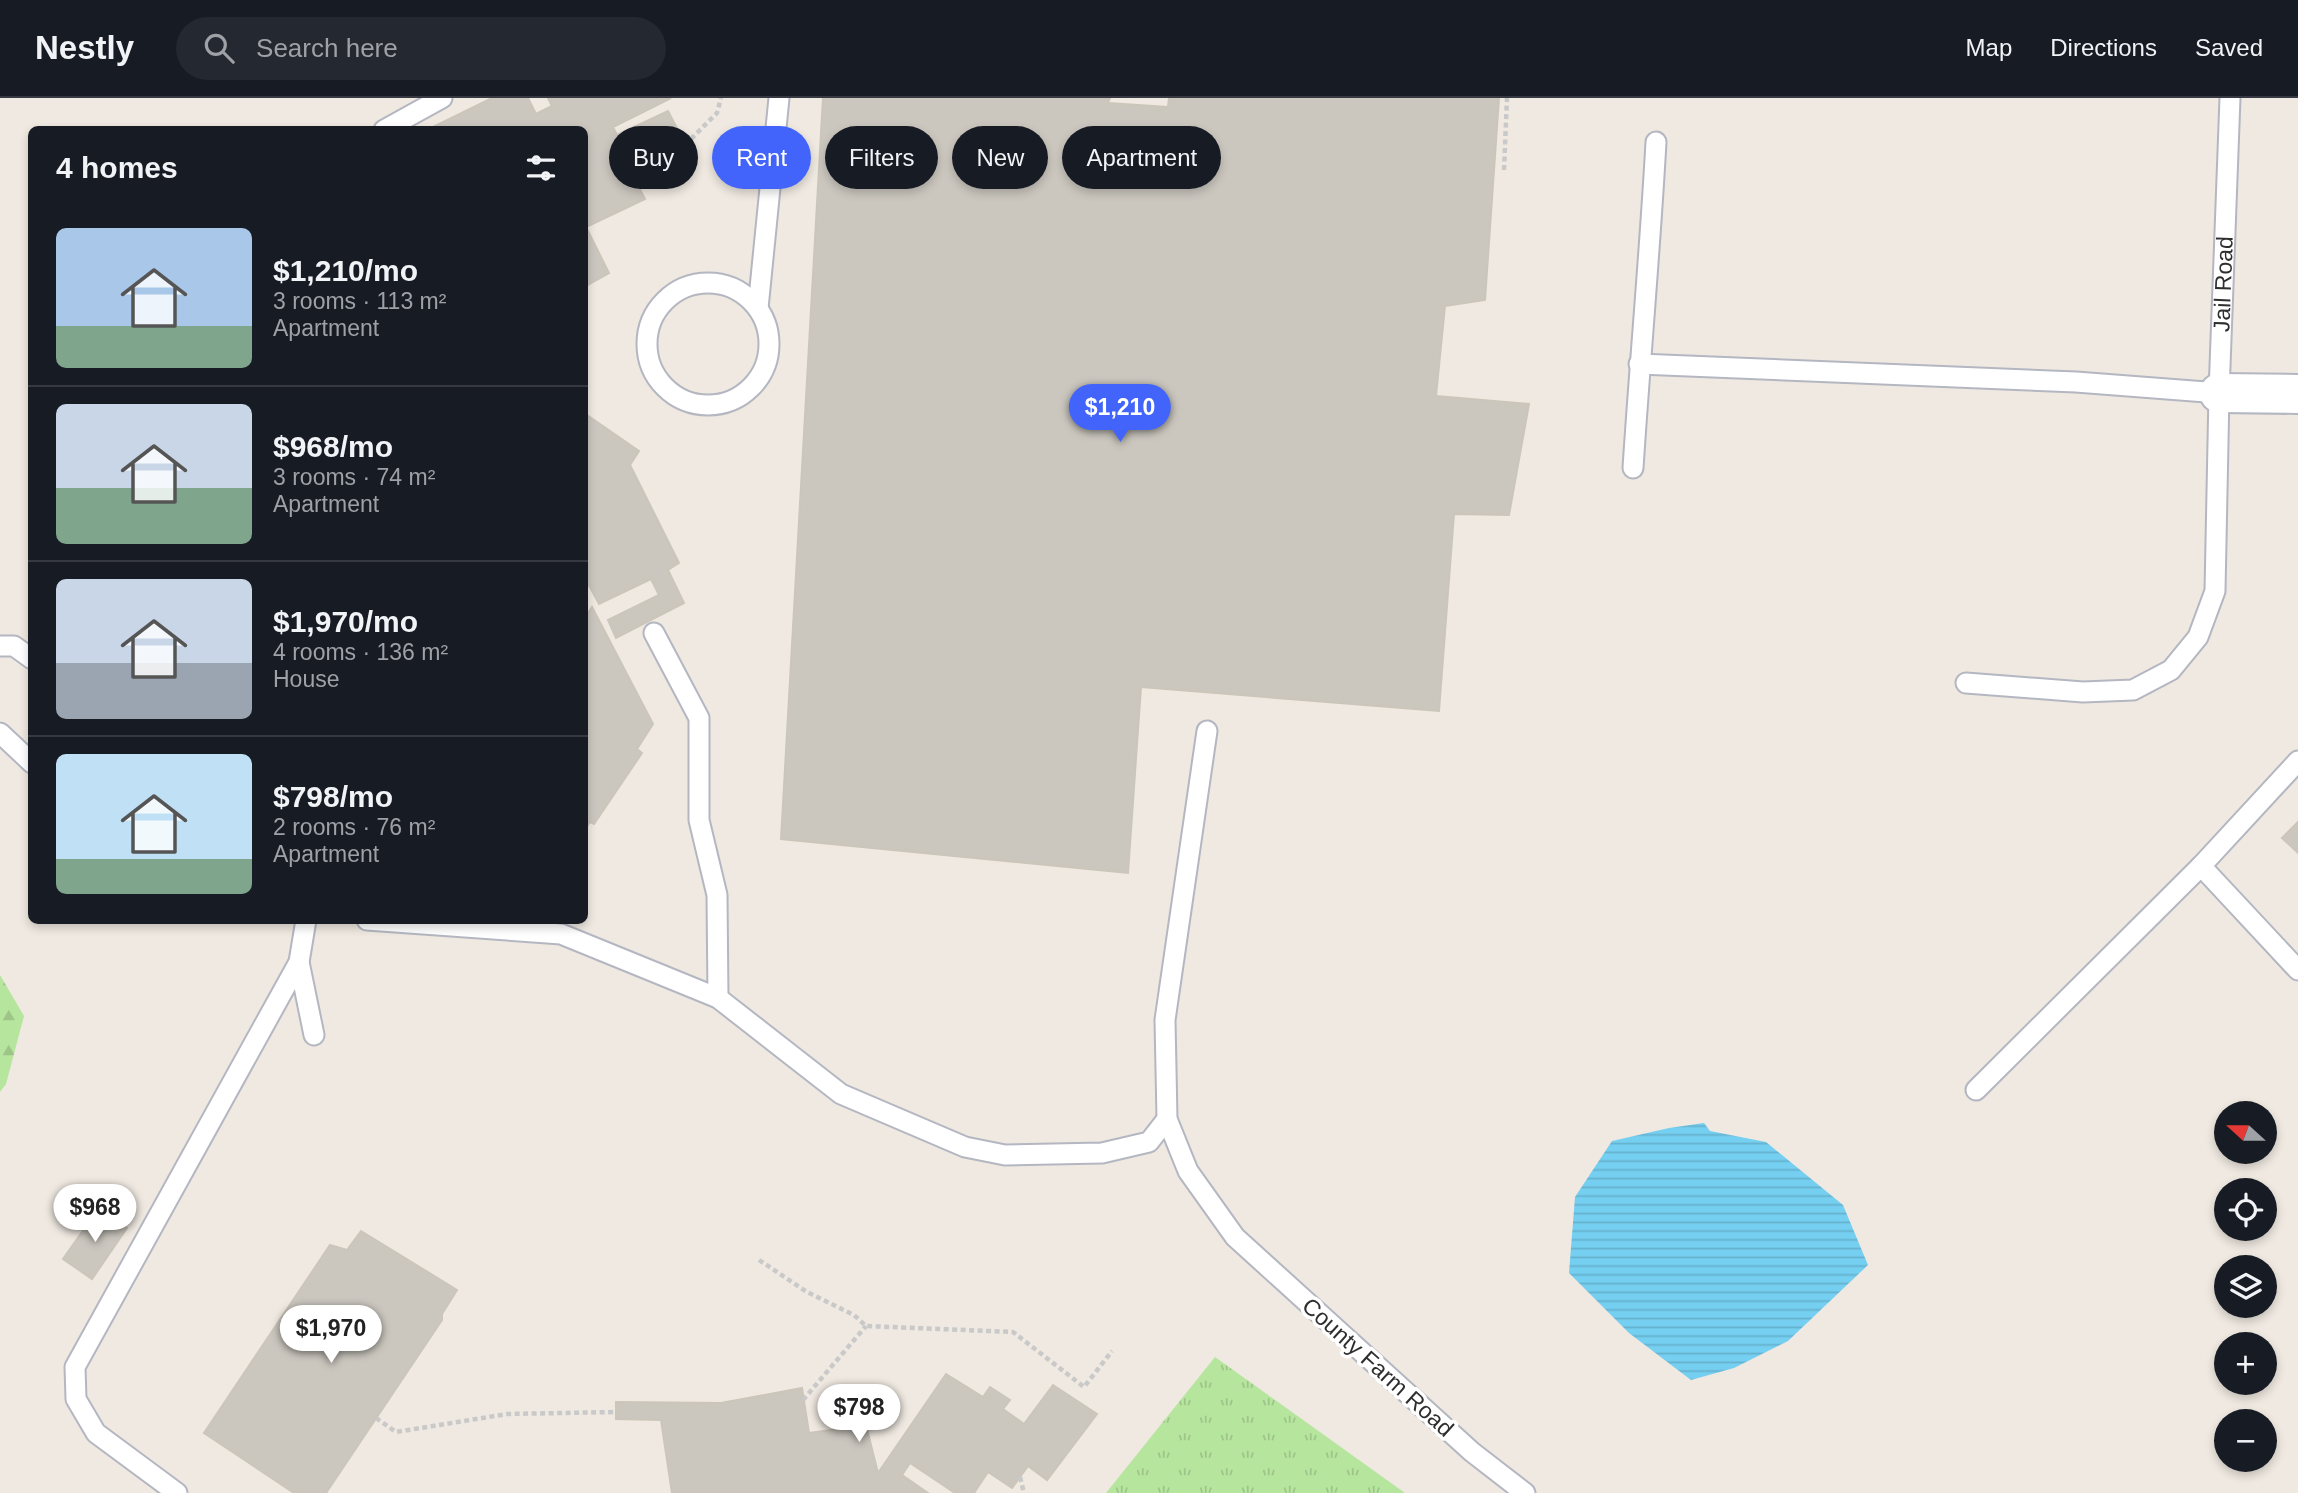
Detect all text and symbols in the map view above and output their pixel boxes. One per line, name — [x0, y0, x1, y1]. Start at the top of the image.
search box — [176, 17, 666, 80]
text: Nestly — [35, 29, 134, 66]
icon: search — [200, 29, 238, 67]
text: Search here — [256, 33, 398, 63]
text: Map — [1966, 34, 2012, 61]
text: Directions — [2050, 34, 2157, 61]
text: Saved — [2195, 34, 2263, 61]
chip: Buy — [609, 126, 698, 189]
chip: Rent — [712, 126, 811, 189]
chip: Filters — [825, 126, 938, 189]
chip: New — [952, 126, 1048, 189]
chip: Apartment — [1062, 126, 1221, 189]
icon: filters — [522, 149, 560, 187]
text: 4 homes — [56, 151, 178, 184]
street label: Jail Road — [2208, 236, 2238, 333]
text: $1,210/mo — [273, 254, 418, 287]
icon: home — [112, 256, 196, 340]
text: 3 rooms · 113 m² — [273, 288, 446, 314]
text: Apartment — [273, 315, 379, 341]
pin: $1,210 — [1063, 384, 1177, 444]
text: $1,210 — [1085, 394, 1155, 420]
text: $968/mo — [273, 430, 393, 463]
icon: home — [112, 432, 196, 516]
text: 3 rooms · 74 m² — [273, 464, 435, 490]
text: Apartment — [273, 491, 379, 517]
text: $1,970/mo — [273, 605, 418, 638]
icon: home — [112, 607, 196, 691]
text: 4 rooms · 136 m² — [273, 639, 448, 665]
text: House — [273, 666, 339, 692]
text: $798/mo — [273, 780, 393, 813]
icon: home — [112, 782, 196, 866]
text: 2 rooms · 76 m² — [273, 814, 435, 840]
text: Apartment — [273, 841, 379, 867]
north arrow — [2214, 1101, 2277, 1164]
map controls — [2214, 1101, 2277, 1472]
button: locate — [2214, 1178, 2277, 1241]
pin: $968 — [54, 1184, 136, 1244]
text: $968 — [69, 1194, 121, 1220]
button: layers — [2214, 1255, 2277, 1318]
street label: County Farm Road — [1297, 1292, 1459, 1442]
pin: $1,970 — [274, 1306, 388, 1365]
text: $1,970 — [296, 1315, 366, 1341]
button: + — [2214, 1332, 2277, 1395]
pin: $798 — [818, 1384, 900, 1444]
text: $798 — [833, 1394, 885, 1420]
button: − — [2214, 1409, 2277, 1472]

